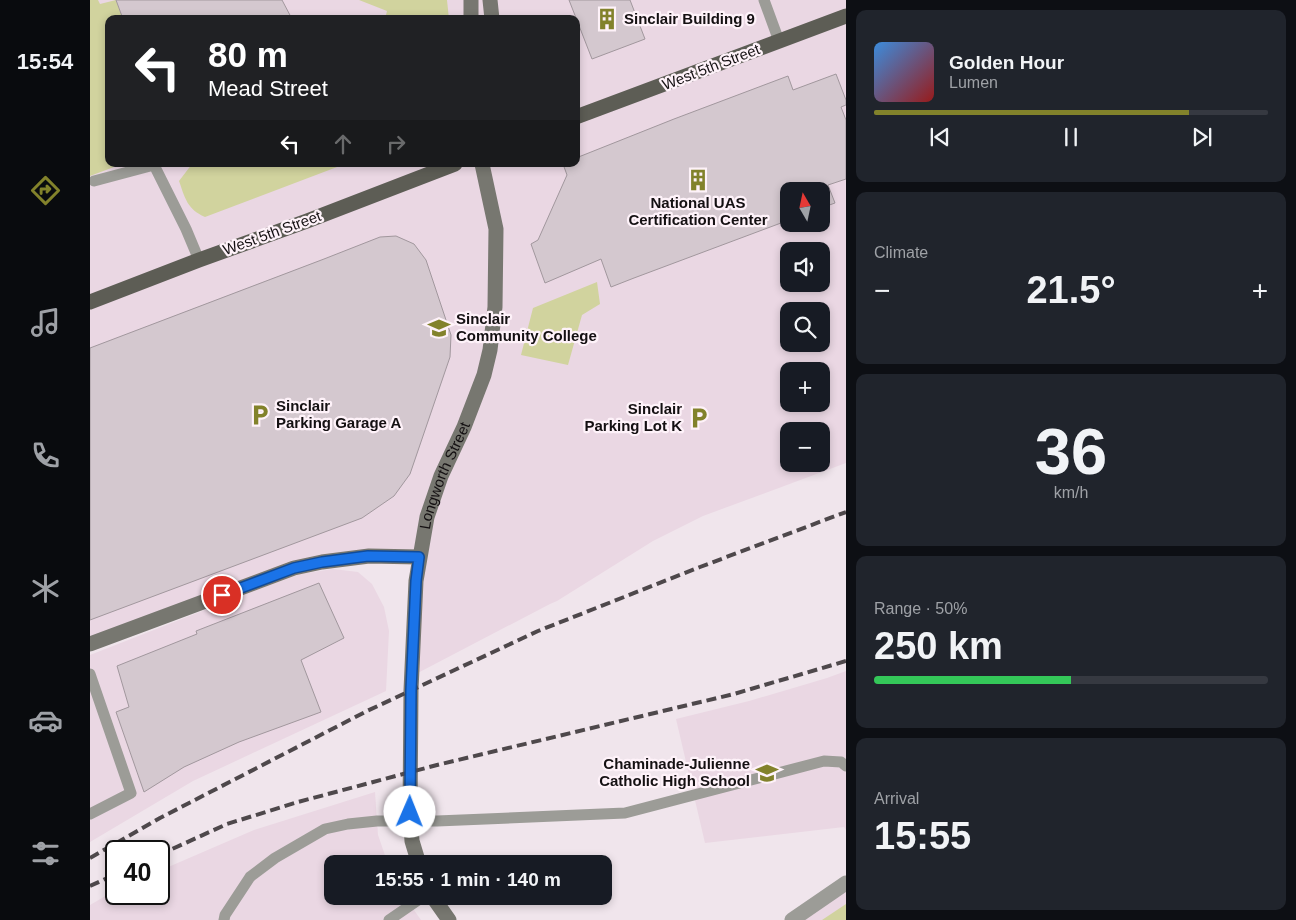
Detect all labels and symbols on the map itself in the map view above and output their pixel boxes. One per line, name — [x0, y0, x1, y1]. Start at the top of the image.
building icon: Sinclair Building 9 — [594, 6, 620, 32]
place label: Sinclair Building 9 — [624, 10, 755, 27]
street label: West 5th Street — [660, 40, 763, 93]
building icon: National UAS Certification Center — [685, 167, 711, 193]
north arrow — [780, 182, 830, 232]
place label: National UAS Certification Center — [628, 194, 768, 228]
street label: West 5th Street — [220, 207, 324, 258]
place label: Sinclair Community College — [456, 310, 597, 344]
school or university icon: Sinclair Community College — [426, 315, 452, 341]
place label: Sinclair Parking Garage A — [276, 397, 401, 431]
place label: Sinclair Parking Lot K — [584, 400, 682, 434]
parking icon: Sinclair Parking Garage A — [247, 402, 273, 428]
parking icon: Sinclair Parking Lot K — [686, 405, 712, 431]
street label: Longworth Street — [416, 419, 473, 530]
pin — [201, 574, 243, 616]
place label: Chaminade-Julienne Catholic High School — [599, 755, 750, 789]
school or university icon: Chaminade-Julienne Catholic High School — [754, 760, 780, 786]
position arrow — [383, 785, 435, 837]
speed limit sign: 40 — [105, 840, 170, 905]

